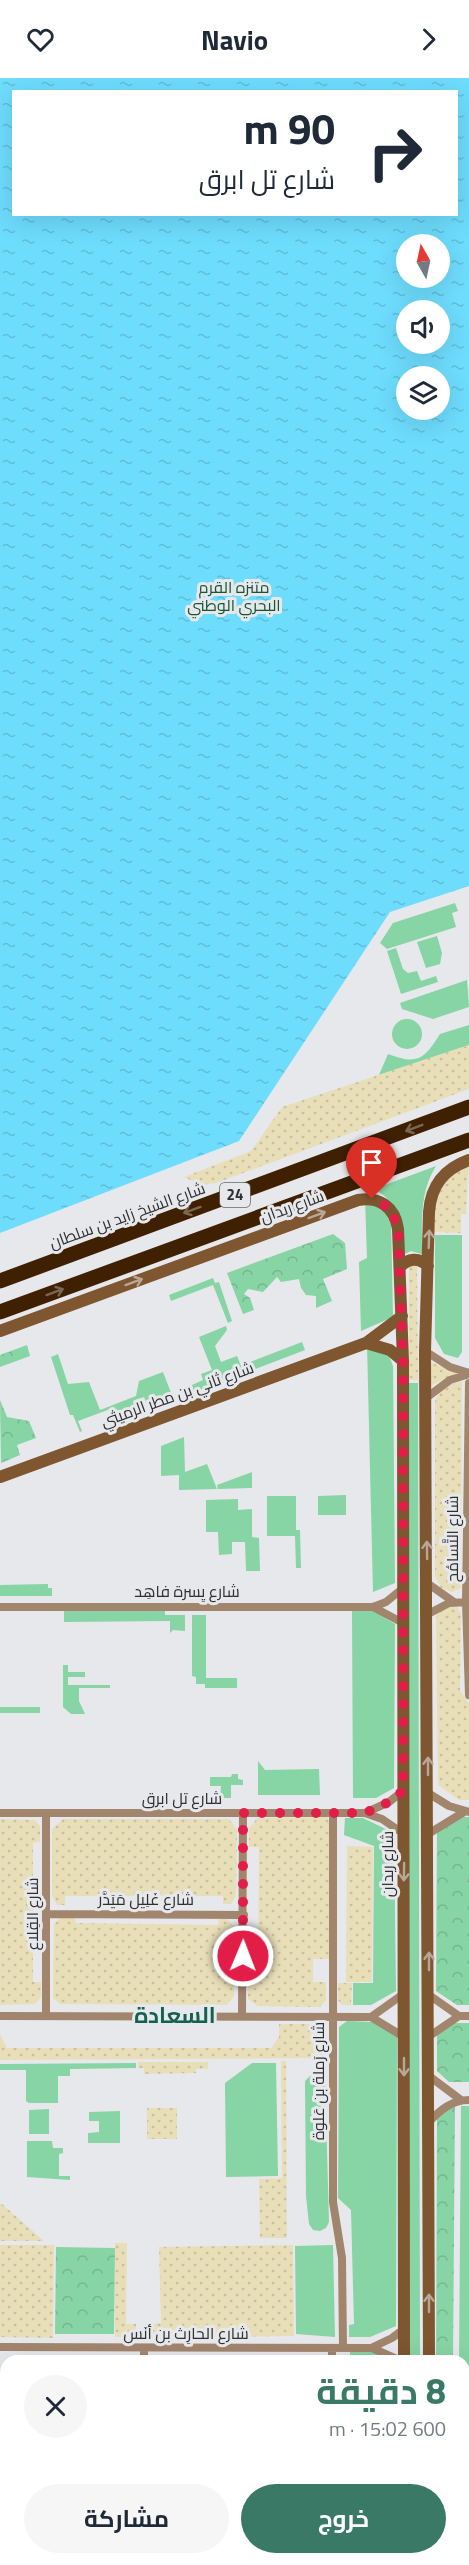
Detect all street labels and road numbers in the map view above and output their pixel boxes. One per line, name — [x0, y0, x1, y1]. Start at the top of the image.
street label: شارع الشيخ زايد بن سلطان — [46, 1176, 208, 1254]
road number: 24 — [220, 1183, 250, 1207]
street label: شارع ربدان — [257, 1183, 327, 1229]
street label: شارع ثاني بن مطر الرميثي — [97, 1355, 258, 1435]
street label: شارع التَّسامُح — [440, 1496, 464, 1582]
street label: شارع يِسرة فاهِد — [134, 1579, 240, 1603]
street label: شارع تل ابرق — [142, 1786, 222, 1810]
street label: شارع ربدان — [375, 1831, 399, 1897]
street label: شارع القِلاع — [20, 1877, 44, 1951]
street label: شارع غَلِيل مَيَدَّر — [97, 1887, 194, 1911]
street label: شارع رَملة بن عَلوة — [306, 2022, 330, 2140]
street label: شارع الحارِث بن أنَس — [123, 2321, 249, 2345]

